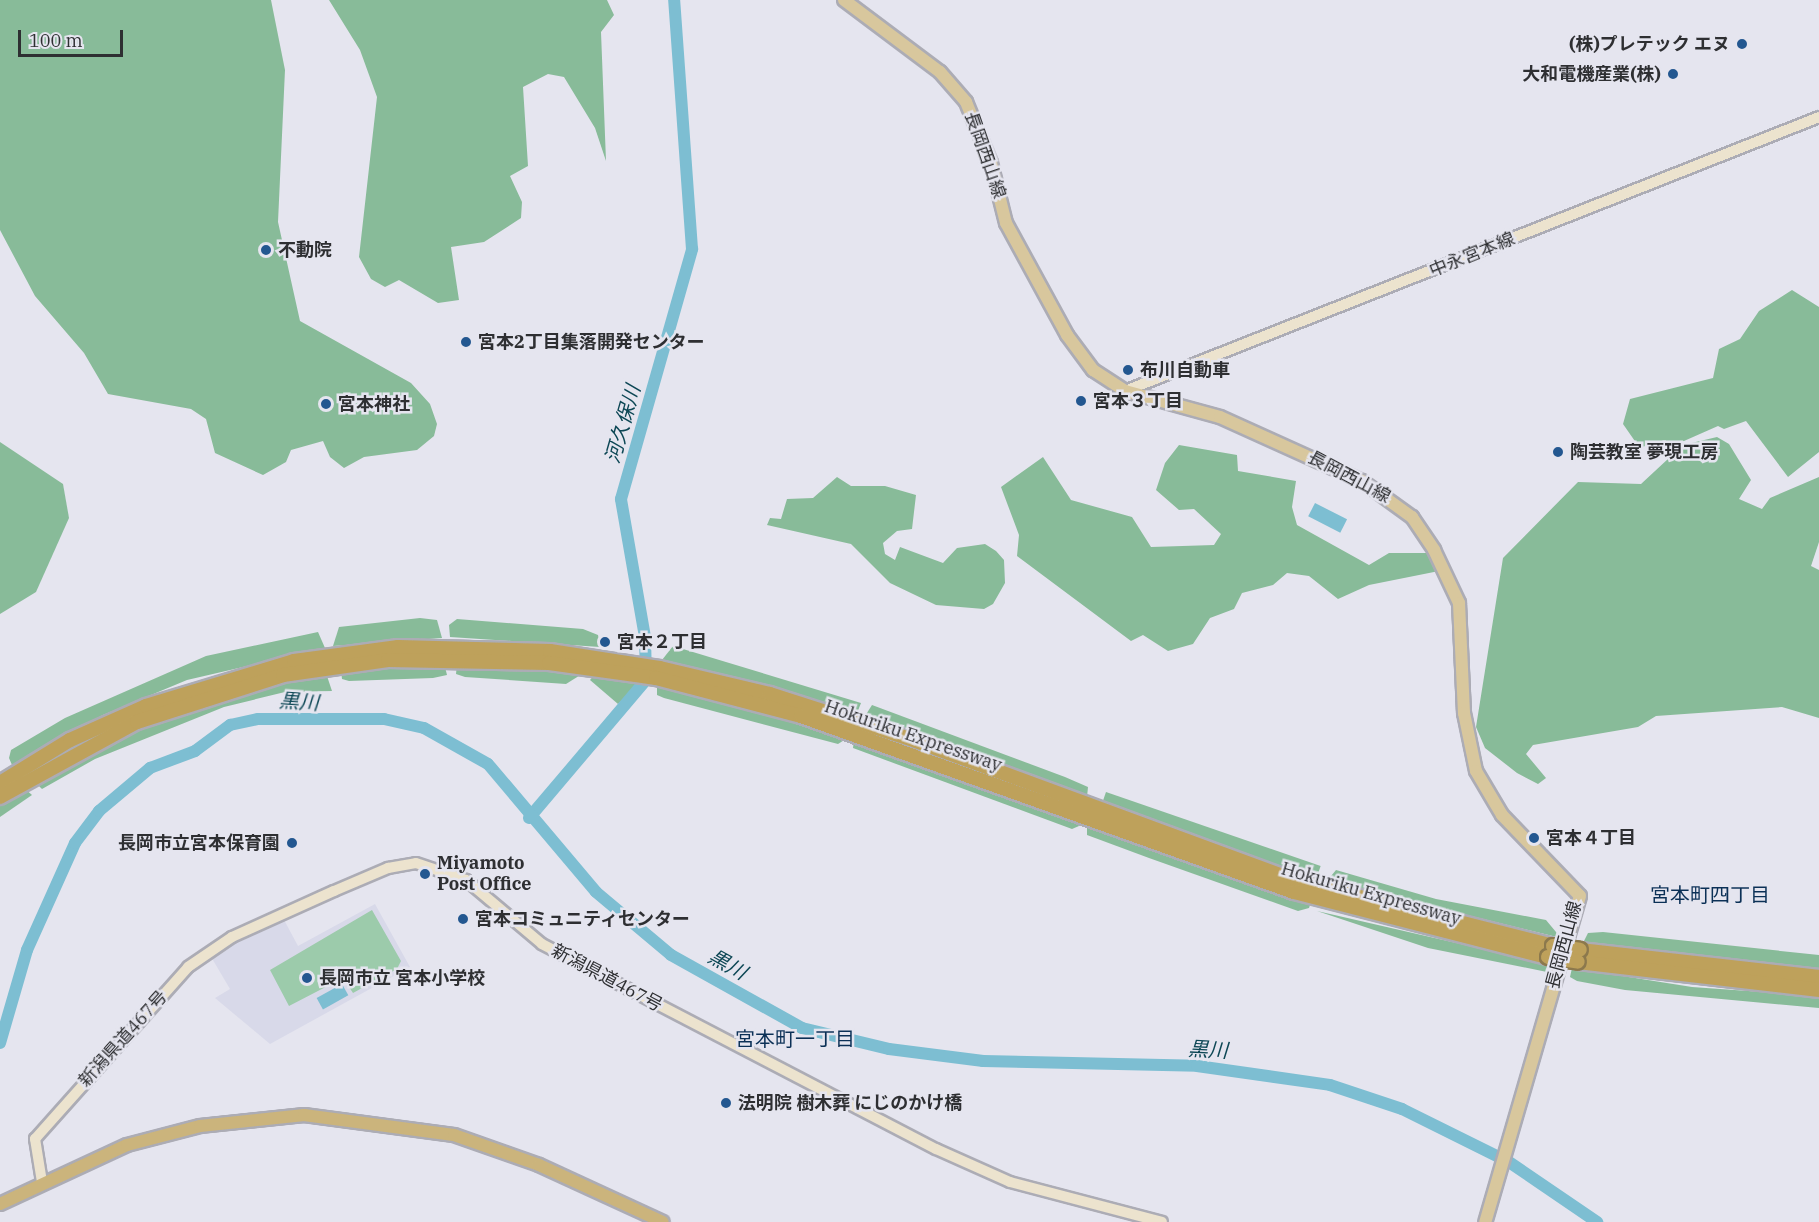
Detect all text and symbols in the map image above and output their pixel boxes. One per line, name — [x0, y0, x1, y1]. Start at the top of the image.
scale bar — [21, 18, 126, 56]
text: 100 m — [29, 29, 83, 52]
place label: (株)プレテック エヌ — [1569, 33, 1730, 55]
marker: (株)プレテック エヌ — [1735, 37, 1749, 51]
place label: 大和電機産業(株) — [1522, 63, 1661, 85]
marker: 大和電機産業(株) — [1666, 67, 1680, 81]
street label: 長岡西山線 — [960, 109, 1010, 201]
street label: 中永宮本線 — [1426, 228, 1518, 282]
place label: 不動院 — [278, 239, 332, 261]
marker: 不動院 — [259, 243, 273, 257]
place label: 宮本2丁目集落開発センター — [478, 331, 705, 353]
marker: 宮本2丁目集落開発センター — [459, 335, 473, 349]
place label: 布川自動車 — [1140, 359, 1230, 381]
marker: 布川自動車 — [1121, 363, 1135, 377]
water label: 河久保川 — [599, 382, 645, 466]
place label: 宮本３丁目 — [1093, 390, 1183, 412]
place label: 宮本神社 — [338, 393, 410, 415]
marker: 宮本３丁目 — [1074, 394, 1088, 408]
marker: 宮本神社 — [319, 397, 333, 411]
place label: 陶芸教室 夢現工房 — [1570, 441, 1718, 463]
marker: 陶芸教室 夢現工房 — [1551, 445, 1565, 459]
street label: 長岡西山線 — [1304, 446, 1394, 508]
place label: 宮本２丁目 — [617, 631, 707, 653]
marker: 宮本２丁目 — [598, 635, 612, 649]
water label: 黒川 — [278, 688, 320, 714]
street label: Hokuriku Expressway — [822, 696, 1004, 776]
place label: 宮本４丁目 — [1546, 827, 1636, 849]
marker: 宮本４丁目 — [1527, 831, 1541, 845]
place label: 長岡市立宮本保育園 — [118, 832, 280, 854]
marker: 長岡市立宮本保育園 — [285, 836, 299, 850]
place label: Miyamoto Post Office — [437, 853, 531, 896]
street label: Hokuriku Expressway — [1279, 858, 1463, 930]
marker: Miyamoto Post Office — [418, 867, 432, 881]
district label: 宮本町四丁目 — [1650, 882, 1770, 906]
street label: 長岡西山線 — [1542, 899, 1586, 991]
place label: 宮本コミュニティセンター — [475, 908, 691, 930]
marker: 宮本コミュニティセンター — [456, 912, 470, 926]
street label: 新潟県道467号 — [548, 940, 666, 1016]
water label: 黒川 — [705, 944, 751, 984]
place label: 長岡市立 宮本小学校 — [319, 967, 485, 989]
marker: 長岡市立 宮本小学校 — [300, 971, 314, 985]
street label: 新潟県道467号 — [74, 986, 172, 1092]
district label: 宮本町一丁目 — [735, 1026, 855, 1050]
water label: 黒川 — [1187, 1036, 1229, 1062]
place label: 法明院 樹木葬 にじのかけ橋 — [738, 1092, 962, 1114]
marker: 法明院 樹木葬 にじのかけ橋 — [719, 1096, 733, 1110]

